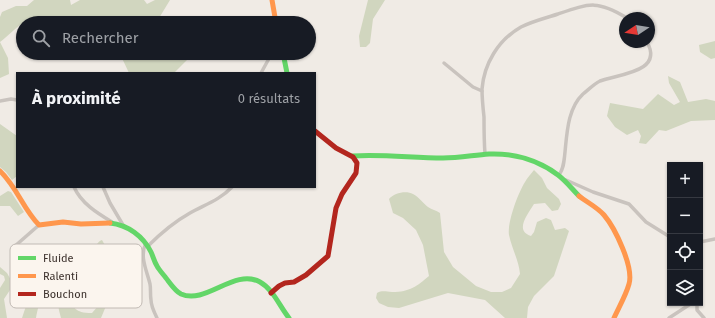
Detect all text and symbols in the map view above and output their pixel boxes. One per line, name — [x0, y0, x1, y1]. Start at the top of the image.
north arrow — [619, 12, 655, 48]
search box — [16, 16, 316, 60]
icon: search — [30, 27, 52, 49]
text: Rechercher — [62, 29, 138, 47]
text: À proximité — [32, 88, 121, 109]
text: 0 résultats — [238, 91, 300, 106]
map controls — [667, 162, 703, 306]
button: + — [667, 162, 703, 198]
button: − — [667, 198, 703, 234]
button: locate — [667, 234, 703, 270]
legend — [10, 244, 142, 308]
text: Fluide — [43, 252, 74, 265]
text: Ralenti — [43, 270, 78, 283]
button: layers — [667, 270, 703, 306]
text: Bouchon — [43, 288, 87, 301]

